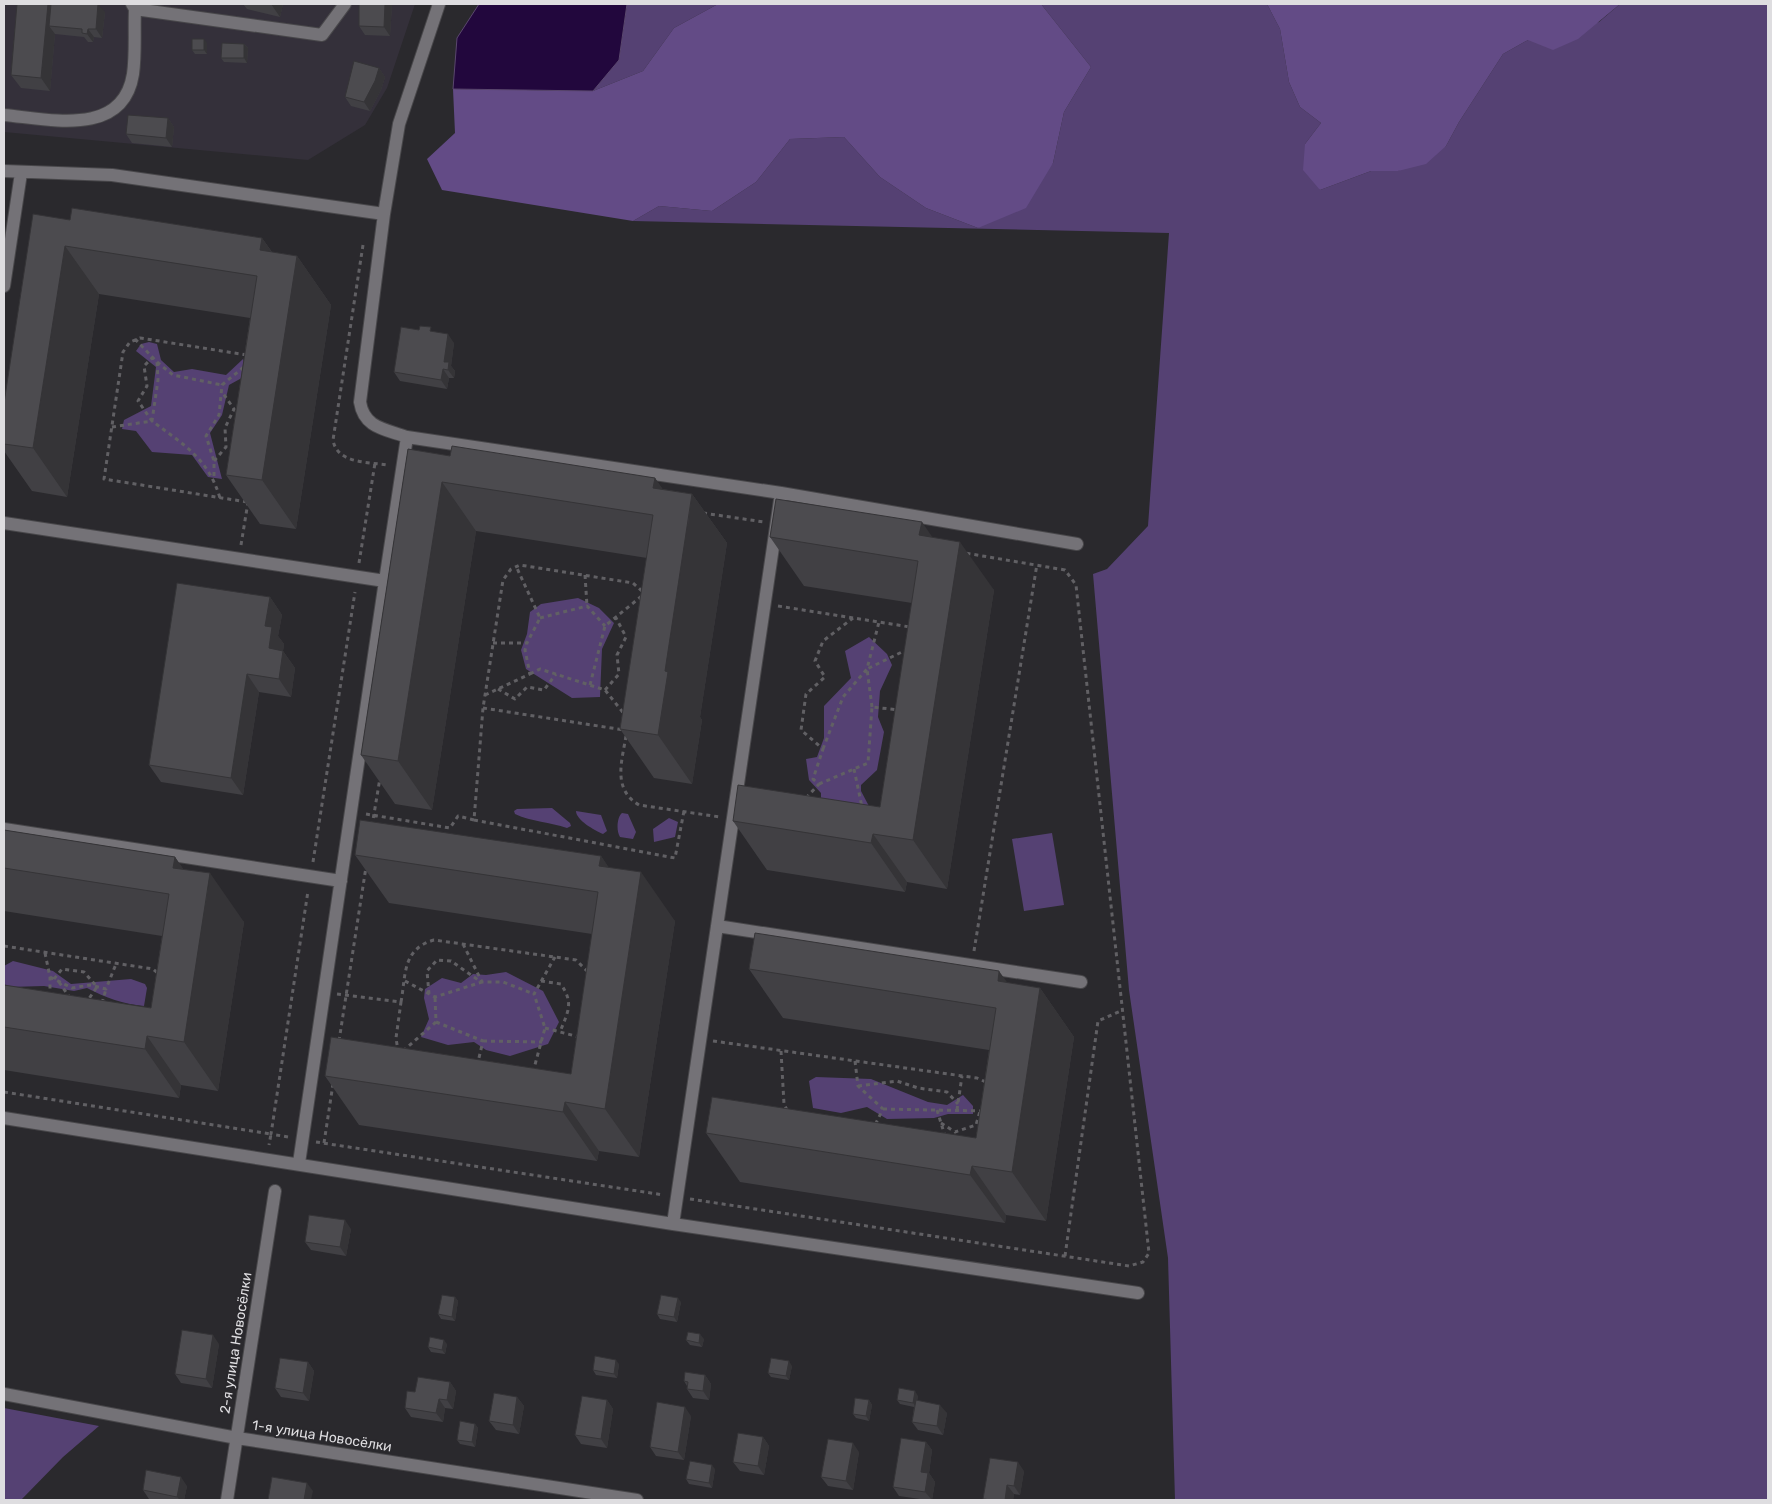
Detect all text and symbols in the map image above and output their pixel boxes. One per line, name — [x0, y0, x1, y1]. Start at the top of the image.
street label: 2-я улица Новосёлки — [216, 1271, 256, 1415]
street label: 1-я улица Новосёлки — [251, 1417, 393, 1455]

